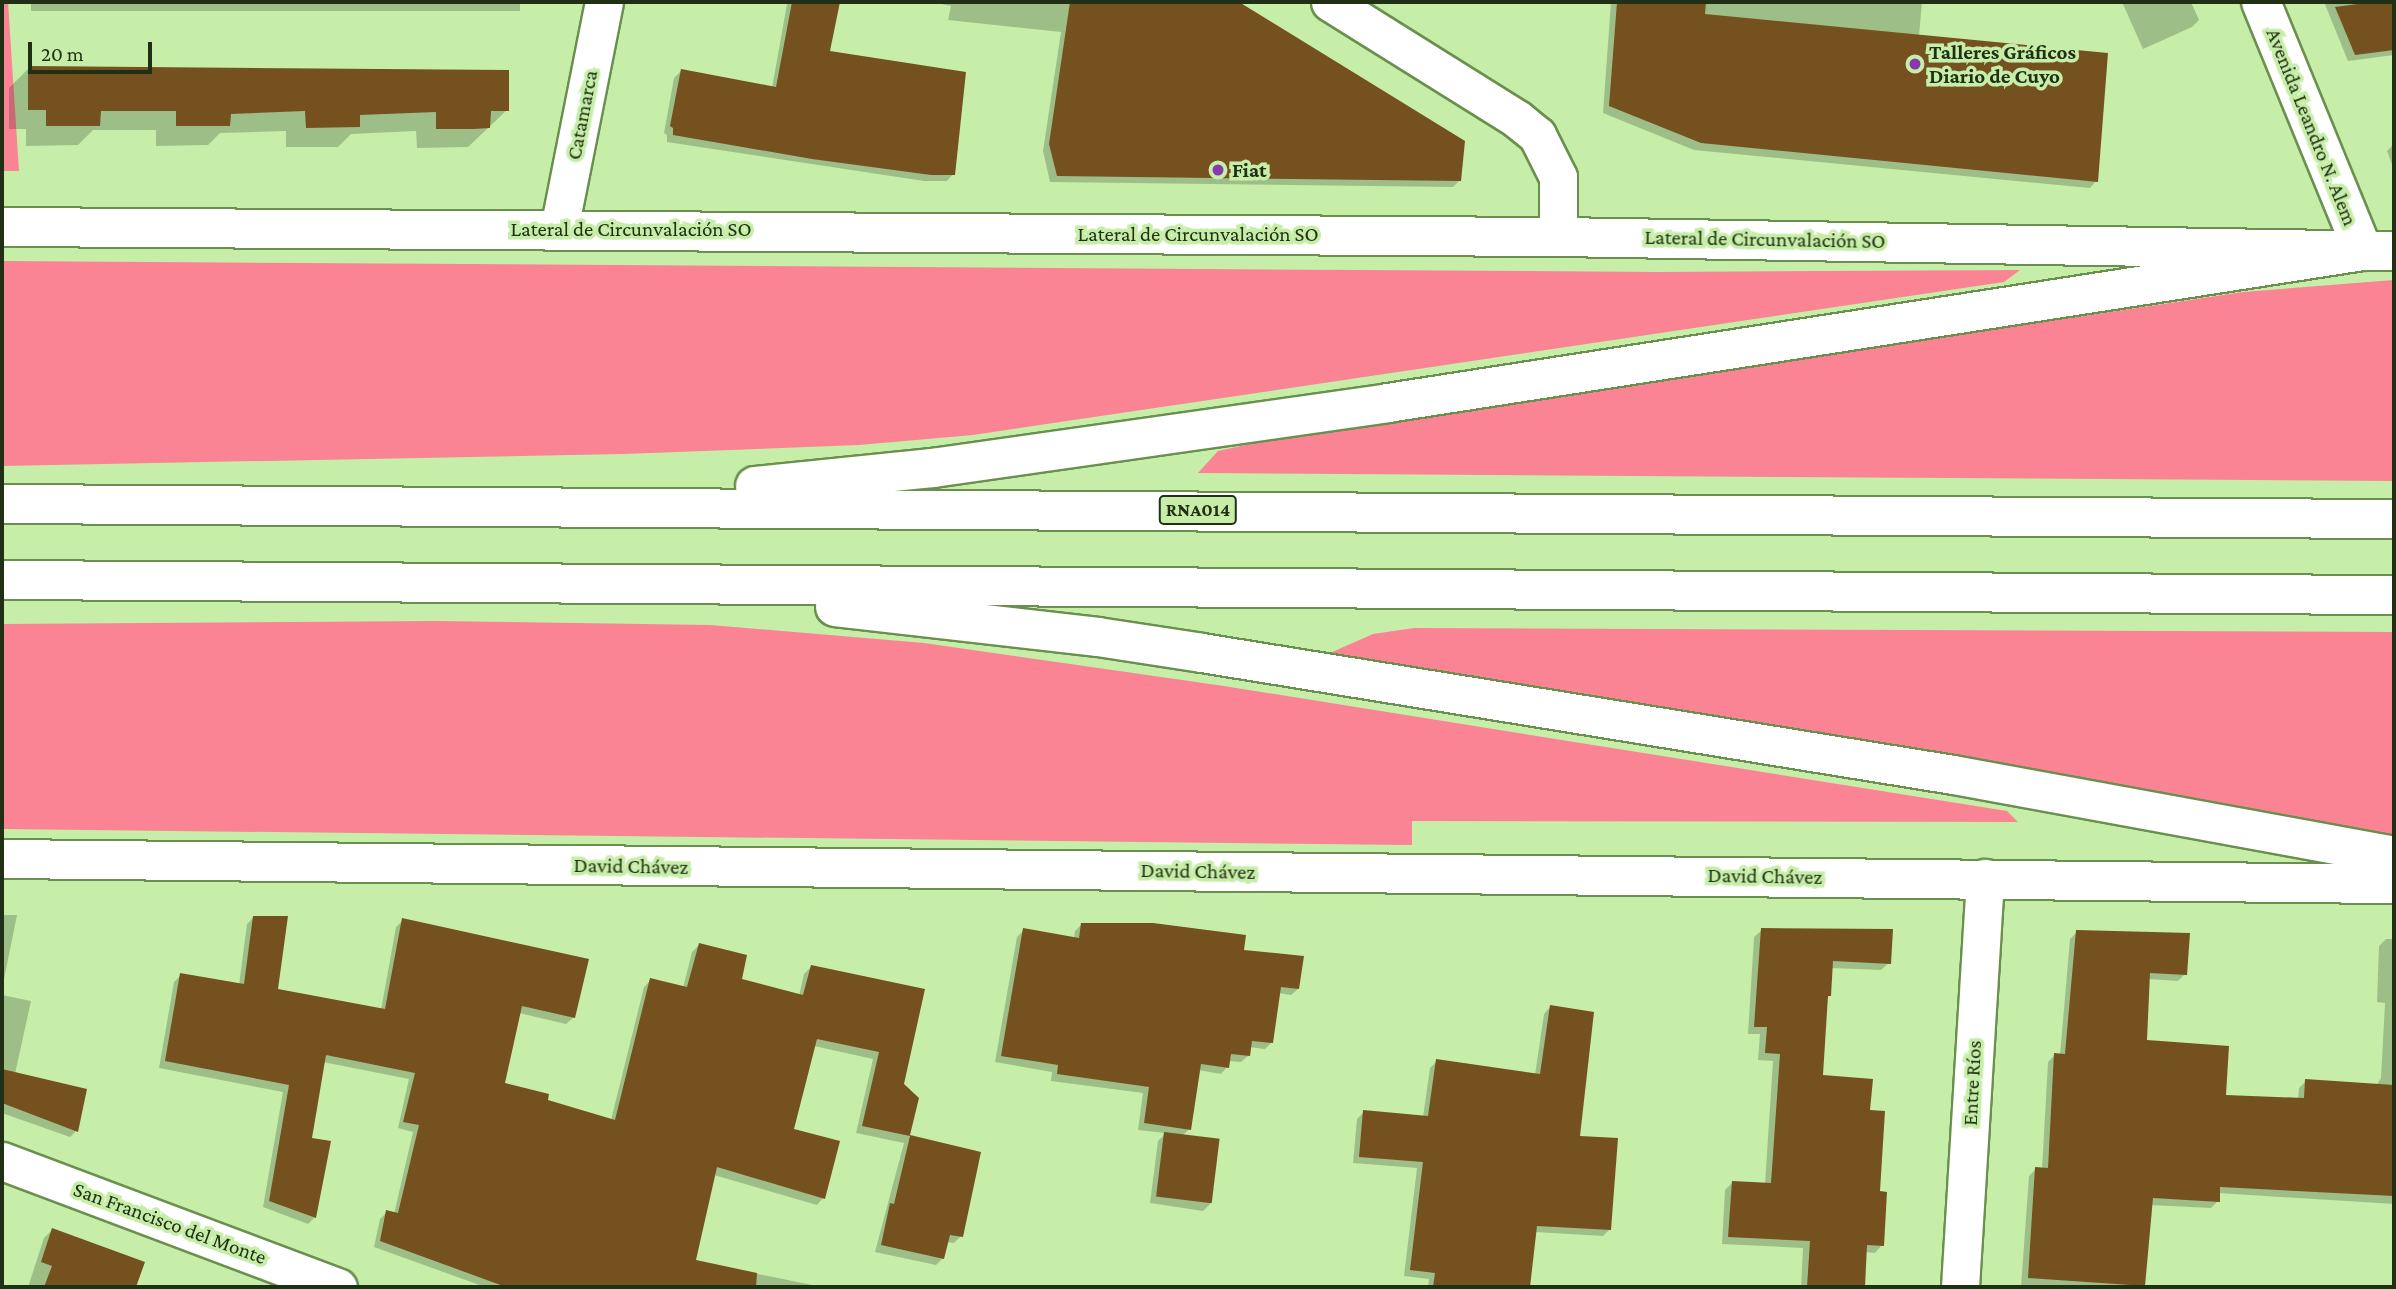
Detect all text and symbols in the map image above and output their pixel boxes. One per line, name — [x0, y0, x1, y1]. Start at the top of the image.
street label: Avenida Leandro N. Alem — [2261, 25, 2363, 229]
scale bar — [32, 28, 156, 72]
place label: Talleres Gráficos Diario de Cuyo — [1929, 39, 2076, 89]
text: 20 m — [41, 42, 84, 66]
marker: Talleres Gráficos Diario de Cuyo — [1907, 56, 1923, 72]
street label: Catamarca — [561, 68, 603, 162]
place label: Fiat — [1232, 157, 1267, 183]
marker: Fiat — [1210, 162, 1226, 178]
street label: Lateral de Circunvalación SO — [511, 216, 751, 242]
street label: Lateral de Circunvalación SO — [1078, 221, 1318, 247]
street label: Lateral de Circunvalación SO — [1644, 224, 1886, 254]
road number: RNA014 — [1158, 495, 1238, 526]
street label: David Chávez — [573, 852, 689, 880]
street label: David Chávez — [1140, 857, 1256, 885]
street label: David Chávez — [1707, 862, 1823, 890]
street label: Entre Ríos — [1957, 1040, 1987, 1126]
street label: San Francisco del Monte — [70, 1176, 270, 1270]

